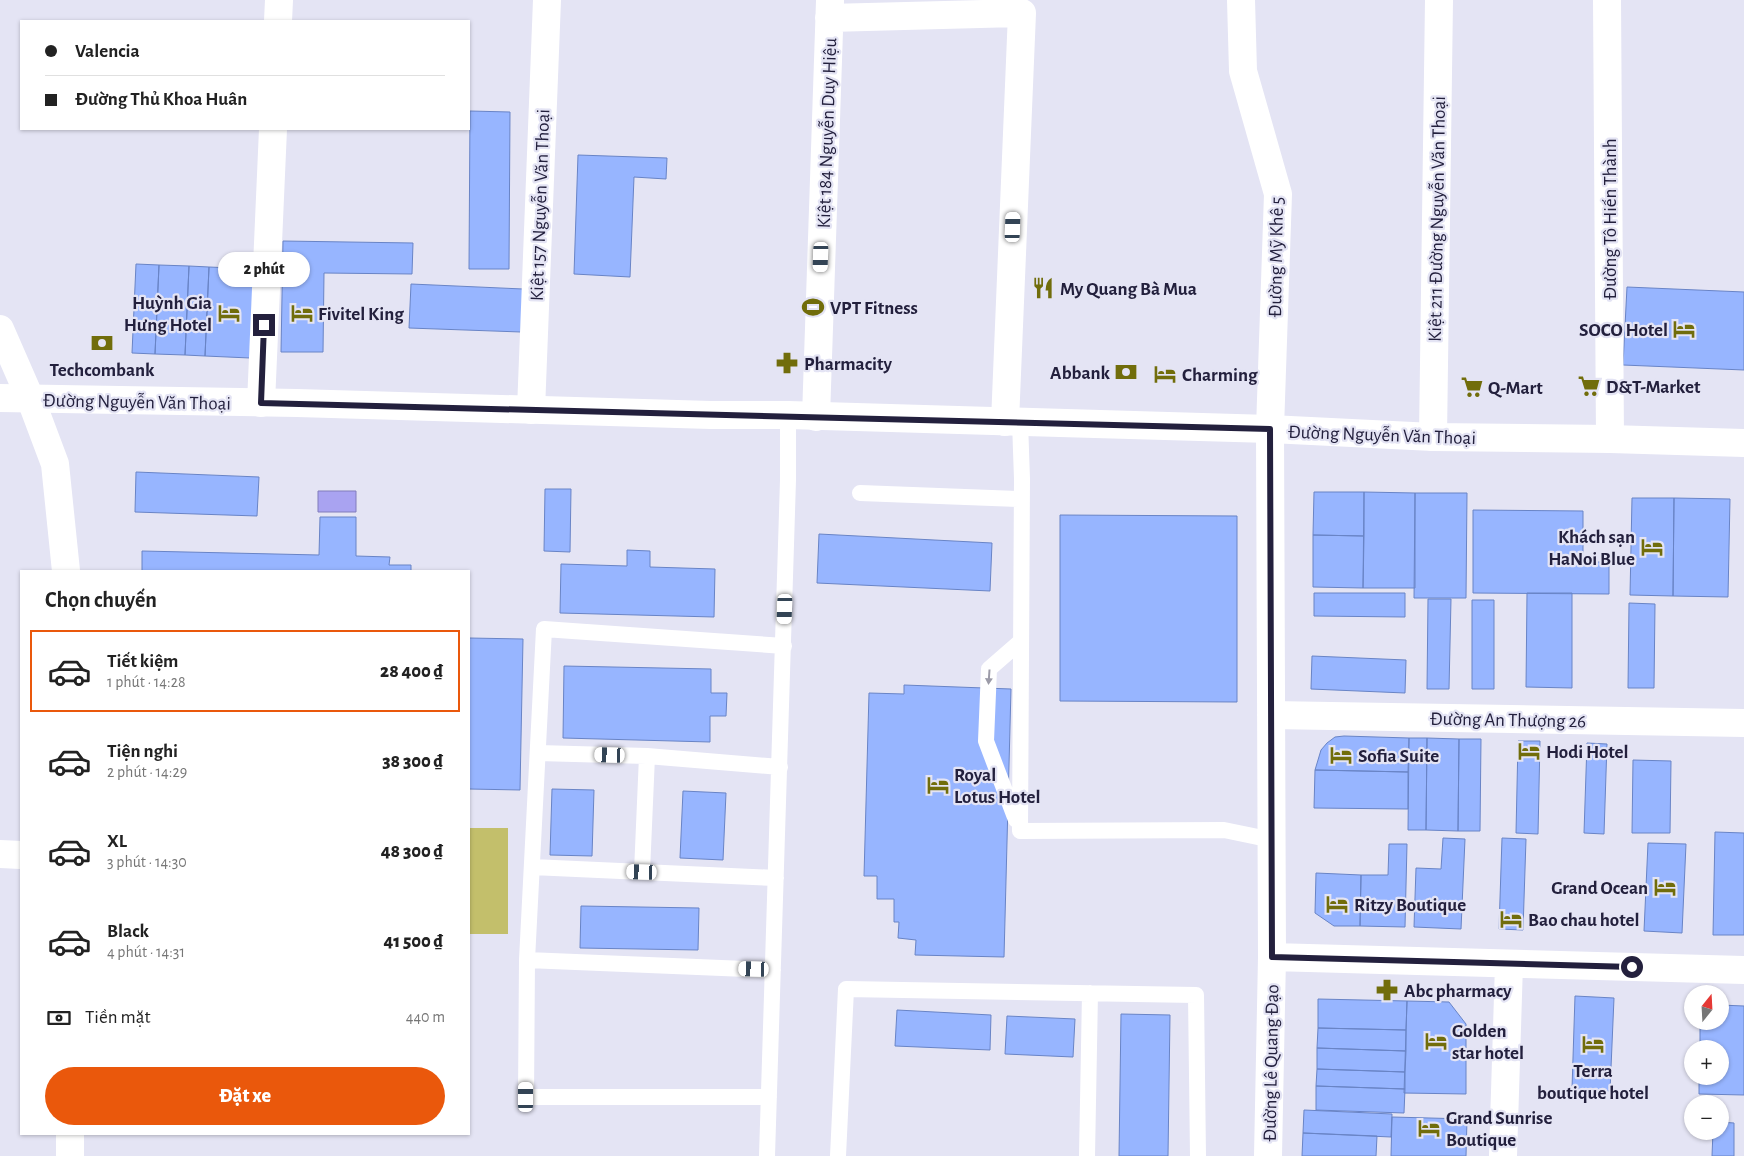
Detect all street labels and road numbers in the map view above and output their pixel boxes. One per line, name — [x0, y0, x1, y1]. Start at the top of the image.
street label: Kiệt 184 Nguyễn Duy Hiệu — [814, 37, 840, 229]
street label: Kiệt 211 Đường Nguyễn Văn Thoại — [1425, 96, 1449, 342]
street label: Kiệt 157 Nguyễn Văn Thoại — [527, 109, 553, 301]
street label: Đường Tô Hiến Thành — [1601, 138, 1620, 300]
street label: Đường Mỹ Khê 5 — [1266, 196, 1287, 318]
street label: Đường Nguyễn Văn Thoại — [43, 390, 231, 414]
street label: Đường Nguyễn Văn Thoại — [1288, 422, 1476, 448]
street label: Đường An Thượng 26 — [1430, 710, 1586, 731]
street label: Đường Lê Quang Đạo — [1261, 984, 1282, 1142]

